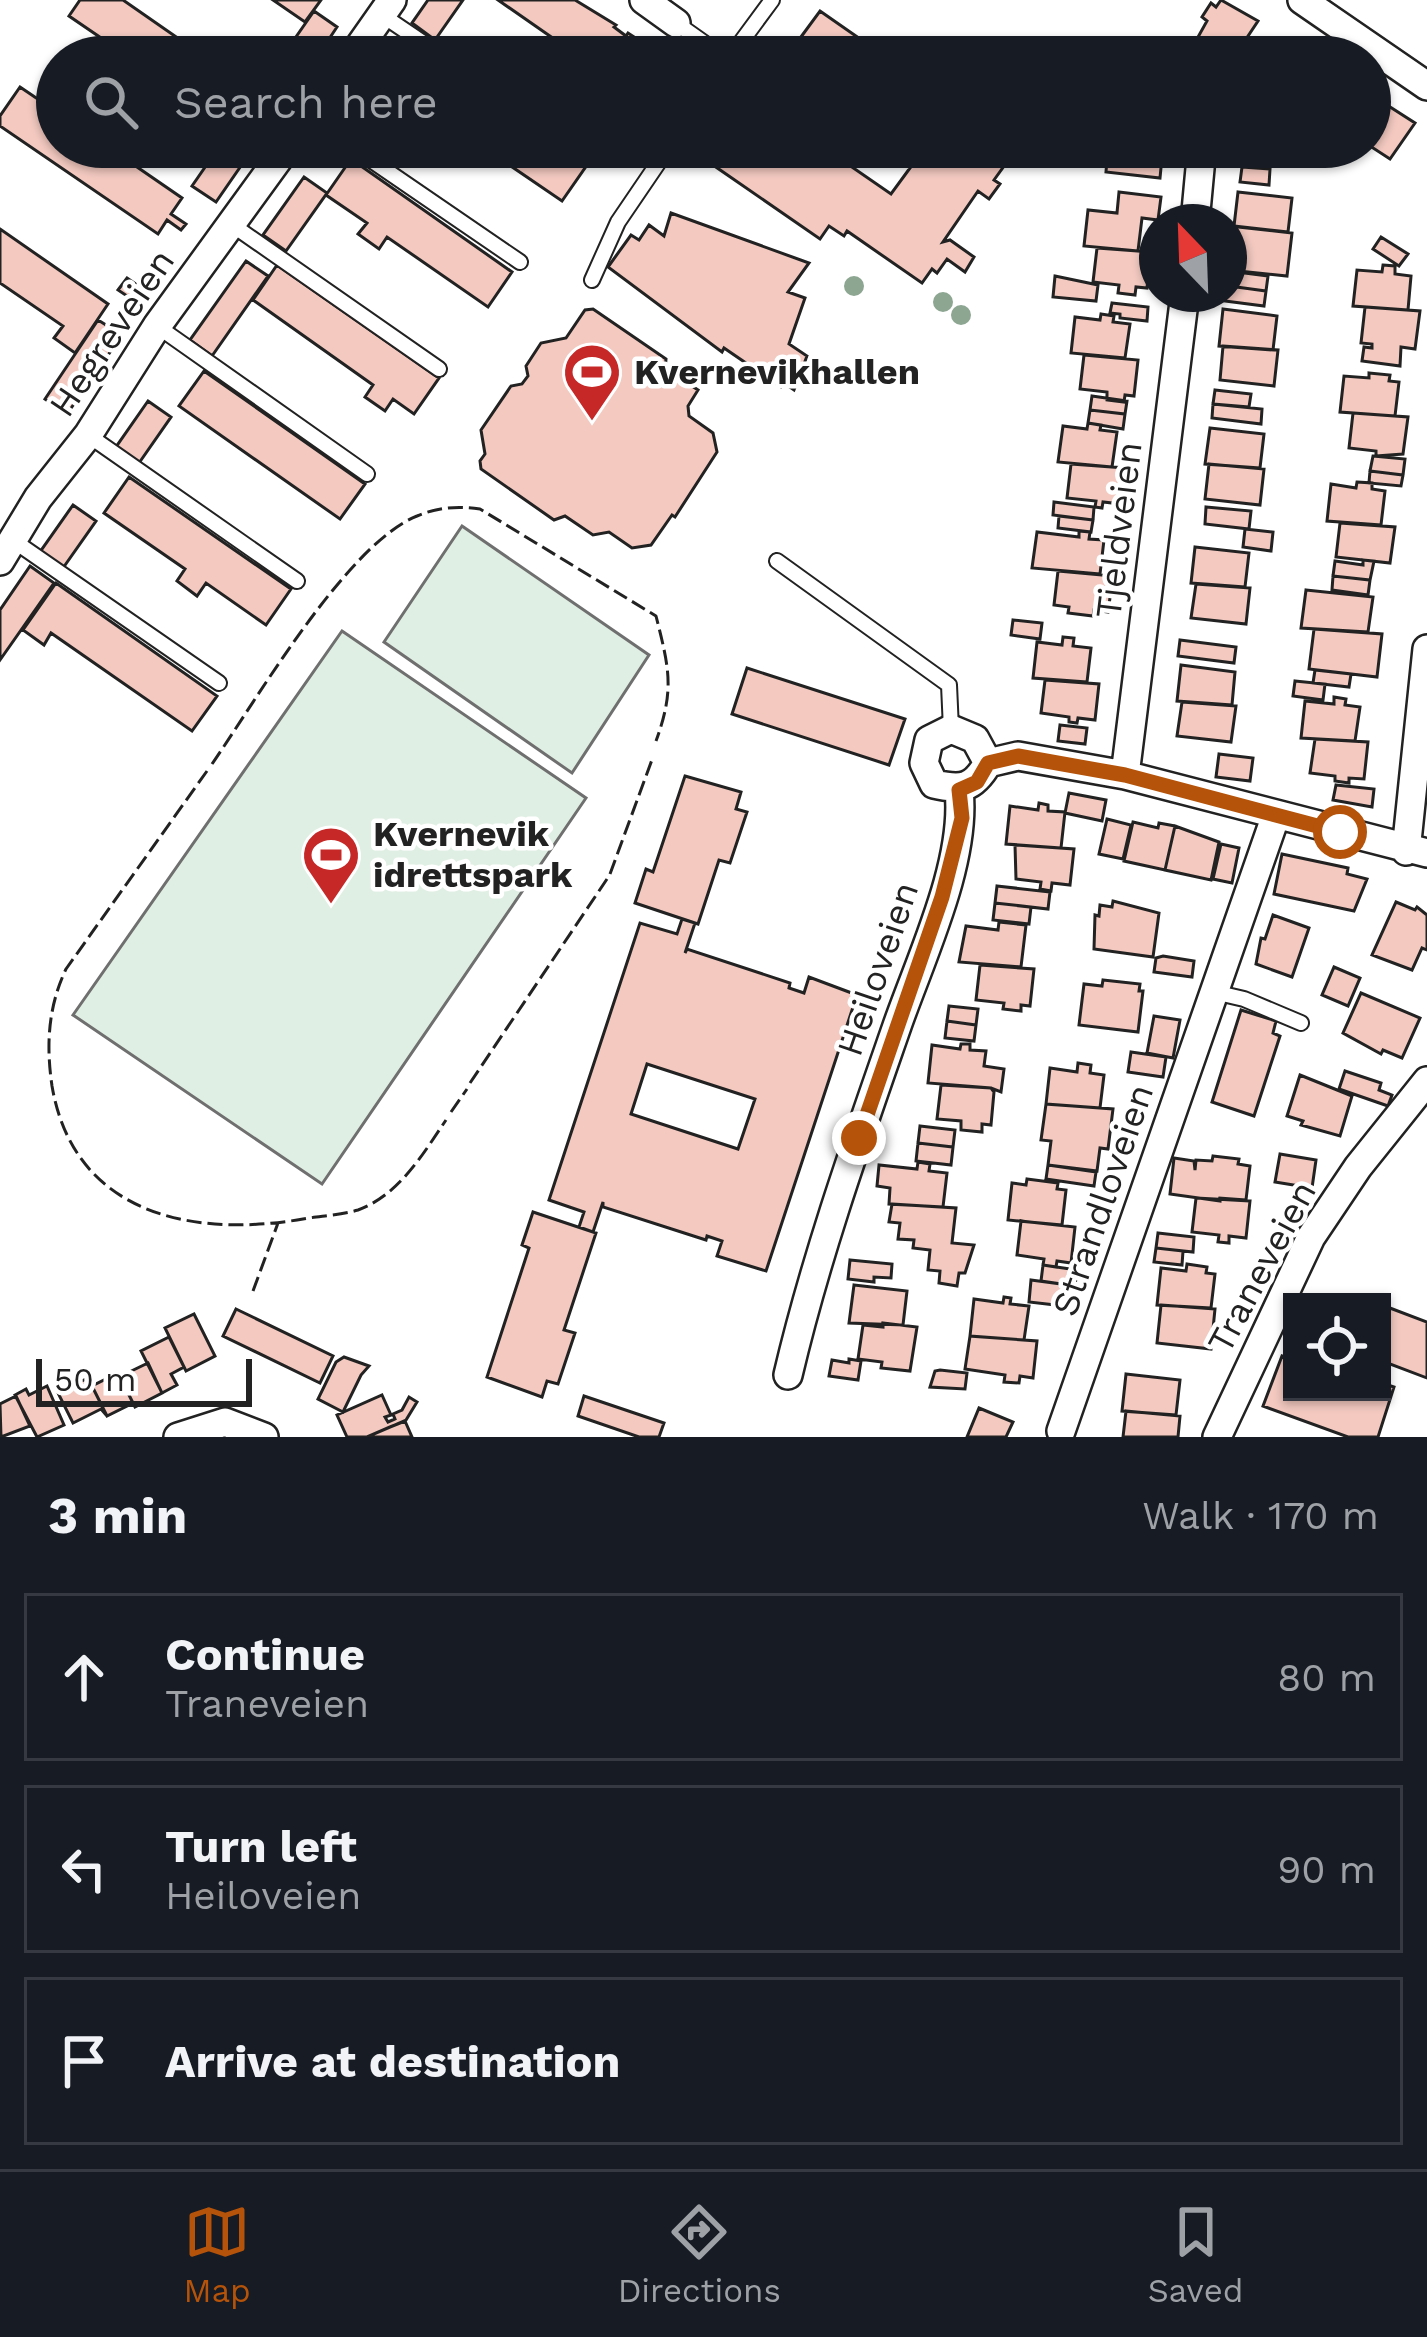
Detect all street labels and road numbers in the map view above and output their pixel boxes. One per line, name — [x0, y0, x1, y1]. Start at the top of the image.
street label: Hegreveien — [41, 241, 183, 425]
street label: Tjeldveien — [1087, 439, 1151, 621]
street label: Heiloveien — [829, 876, 927, 1062]
street label: Strandloveien — [1044, 1079, 1162, 1321]
street label: Traneveien — [1199, 1174, 1325, 1360]

